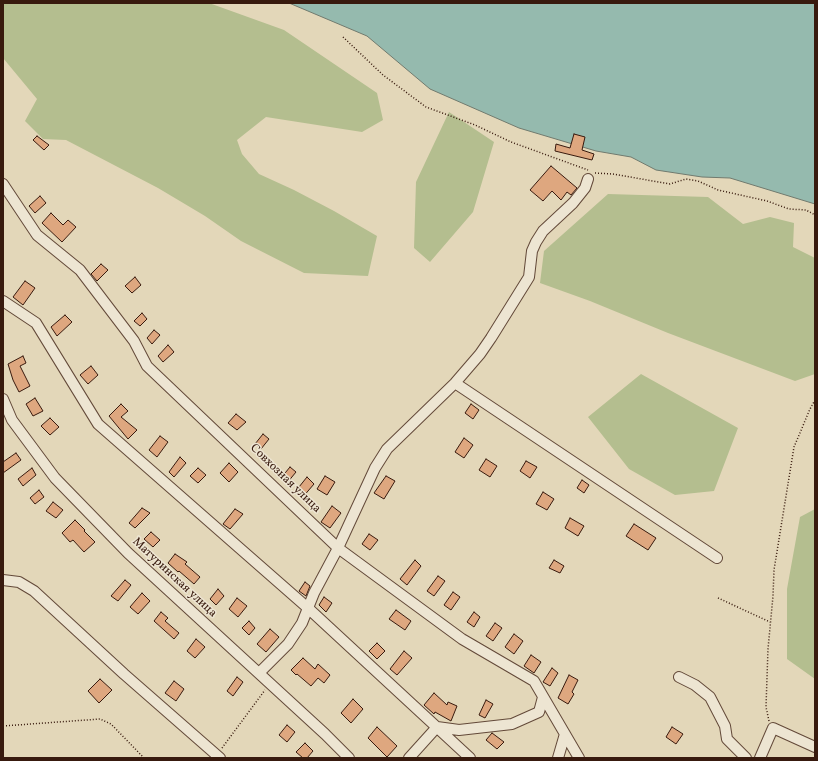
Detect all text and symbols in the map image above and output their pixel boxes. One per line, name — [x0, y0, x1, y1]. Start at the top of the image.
street label: Совхозная улица — [247, 442, 323, 516]
street label: Матуринская улица — [129, 535, 219, 621]

